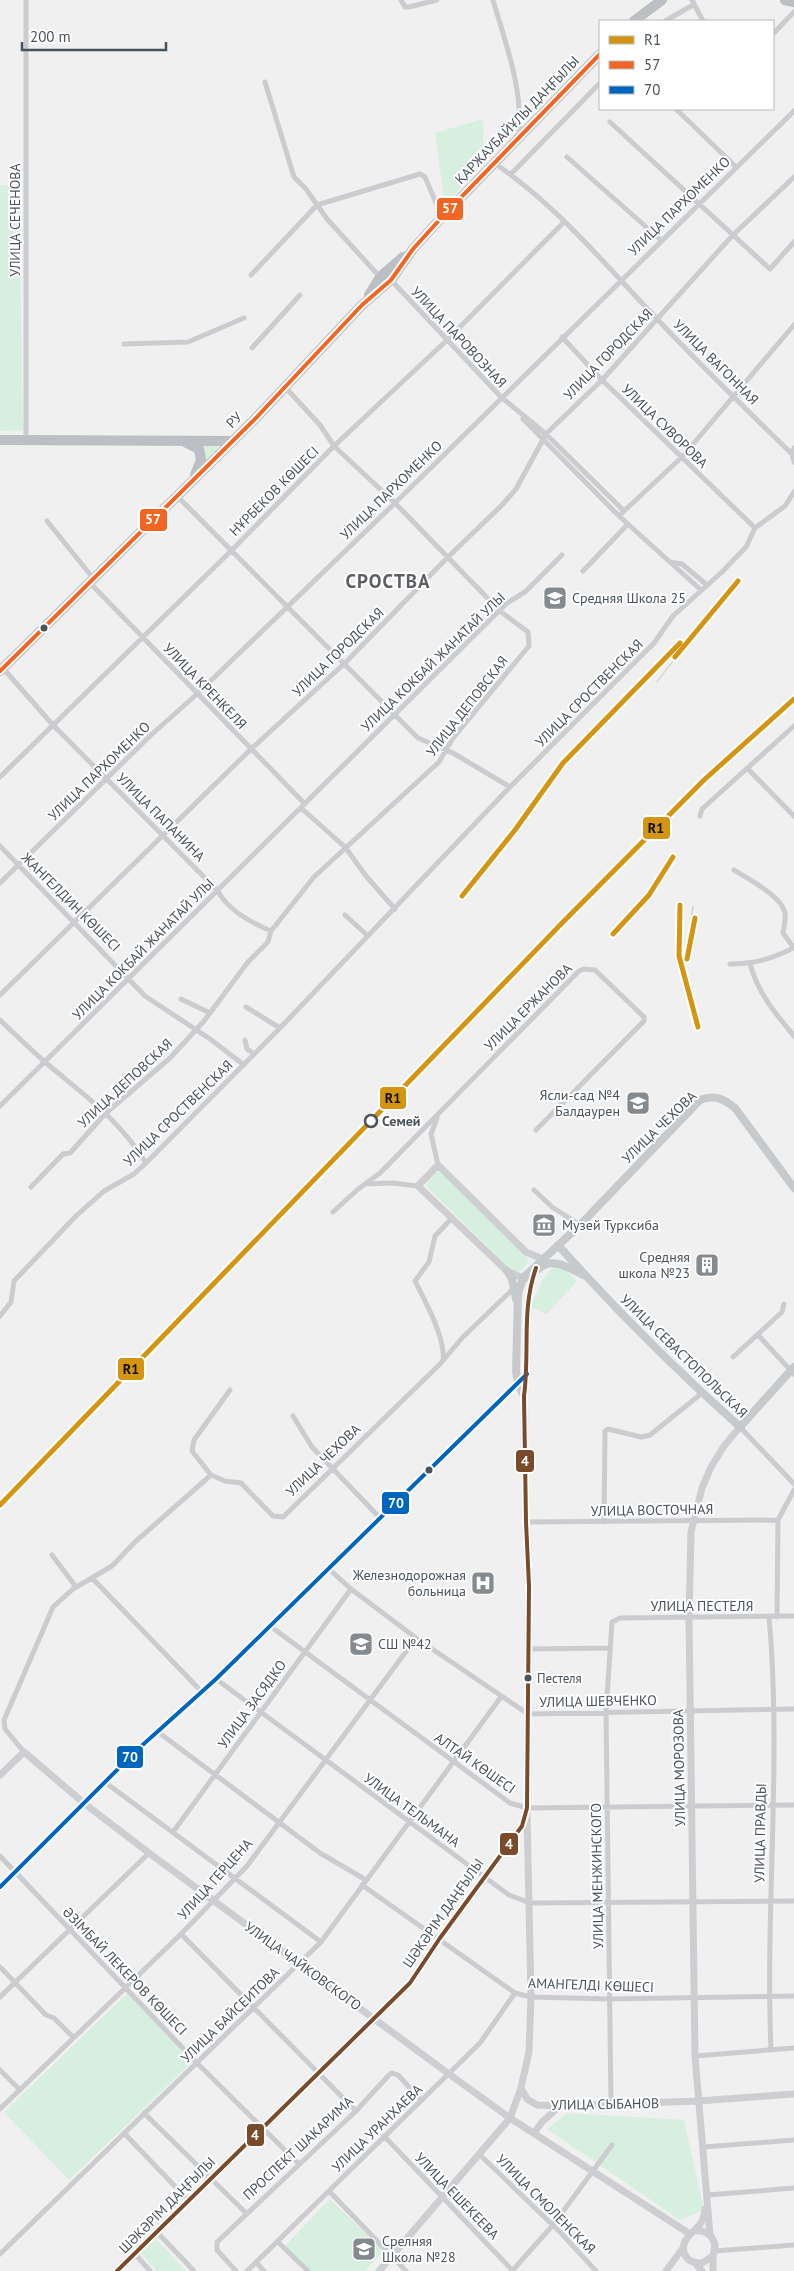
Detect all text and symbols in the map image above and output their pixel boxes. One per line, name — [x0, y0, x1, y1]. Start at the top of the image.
scale bar — [22, 20, 166, 52]
legend — [599, 20, 774, 110]
text: 200 m — [30, 27, 71, 46]
text: R1 — [644, 30, 661, 49]
street label: ҚАРЖАУБАЙҰЛЫ ДАҢҒЫЛЫ — [451, 52, 583, 188]
text: 57 — [644, 55, 660, 74]
text: 70 — [644, 80, 660, 99]
street label: УЛИЦА ПАРХОМЕНКО — [624, 153, 734, 259]
street label: УЛИЦА СЕЧЕНОВА — [6, 162, 24, 277]
line badge: 57 — [436, 197, 464, 221]
text: 57 — [442, 199, 458, 217]
street label: УЛИЦА ПАРОВОЗНАЯ — [407, 283, 511, 391]
street label: УЛИЦА ГОРОДСКАЯ — [560, 304, 656, 404]
street label: УЛИЦА ВАГОННАЯ — [670, 316, 762, 408]
street label: УЛИЦА СУВОРОВА — [618, 380, 713, 472]
street label: РУ — [222, 408, 246, 432]
street label: УЛИЦА ПАРХОМЕНКО — [336, 437, 446, 543]
street label: НҰРБЕКОВ КӨШЕСІ — [225, 442, 323, 540]
line badge: 57 — [139, 508, 168, 532]
text: 57 — [145, 510, 161, 528]
district label: СРОСТВА — [345, 569, 431, 593]
school or university icon: Средняя Школа 25 — [542, 585, 568, 611]
street label: УЛИЦА КОКБАЙ ЖАНАТАЙ УЛЫ — [357, 589, 509, 735]
place label: Средняя Школа 25 — [572, 589, 686, 607]
street label: УЛИЦА ГОРОДСКАЯ — [288, 604, 388, 700]
unlabelled marker — [39, 623, 49, 633]
street label: УЛИЦА СРОСТВЕНСКАЯ — [531, 635, 647, 751]
street label: УЛИЦА КРЕНКЕЛЯ — [159, 639, 251, 733]
street label: УЛИЦА ДЕПОВСКАЯ — [422, 652, 512, 760]
street label: УЛИЦА ПАРХОМЕНКО — [44, 718, 154, 824]
street label: УЛИЦА ПАПАНИНА — [113, 769, 210, 866]
line badge: R1 — [642, 816, 671, 840]
text: R1 — [648, 819, 664, 837]
street label: ЖАНГЕЛДИН КӨШЕСІ — [17, 848, 124, 955]
street label: УЛИЦА КОКБАЙ ЖАНАТАЙ УЛЫ — [68, 874, 218, 1024]
street label: УЛИЦА ЕРЖАНОВА — [480, 959, 576, 1055]
street label: УЛИЦА ДЕПОВСКАЯ — [74, 1035, 176, 1131]
street label: УЛИЦА СРОСТВЕНСКАЯ — [120, 1056, 236, 1170]
line badge: R1 — [379, 1086, 407, 1110]
place label: Ясли-сад №4 Балдаурен — [539, 1086, 620, 1120]
street label: УЛИЦА ЧЕХОВА — [618, 1086, 701, 1167]
text: R1 — [385, 1089, 401, 1107]
school or university icon: Ясли-сад №4 Балдаурен — [625, 1090, 651, 1116]
place label: Семей — [382, 1112, 421, 1130]
marker: Семей — [364, 1114, 378, 1128]
museum icon: Музей Турксиба — [531, 1212, 557, 1238]
place label: Музей Турксиба — [562, 1216, 659, 1234]
place label: Средняя школа №23 — [618, 1248, 690, 1282]
building icon: Средняя школа №23 — [694, 1252, 720, 1278]
street label: УЛИЦА СЕВАСТОПОЛЬСКАЯ — [617, 1290, 751, 1422]
line badge: R1 — [117, 1357, 145, 1381]
text: R1 — [123, 1360, 139, 1378]
street label: УЛИЦА ЧЕХОВА — [282, 1419, 365, 1500]
line badge: 4 — [515, 1449, 535, 1473]
text: 4 — [521, 1452, 529, 1470]
unlabelled marker — [424, 1465, 434, 1475]
line badge: 70 — [381, 1491, 410, 1515]
text: 70 — [388, 1494, 404, 1512]
street label: УЛИЦА ВОСТОЧНАЯ — [591, 1500, 713, 1520]
place label: Железнодорожная больница — [352, 1566, 466, 1600]
hospital icon: Железнодорожная больница — [470, 1570, 496, 1596]
street label: УЛИЦА ПЕСТЕЛЯ — [650, 1597, 754, 1615]
school or university icon: СШ №42 — [348, 1631, 374, 1657]
place label: СШ №42 — [378, 1635, 432, 1653]
street label: УЛИЦА ЗАСЯДКО — [214, 1656, 290, 1752]
place label: Пестеля — [537, 1670, 582, 1687]
marker: Пестеля — [523, 1673, 533, 1683]
street label: УЛИЦА ШЕВЧЕНКО — [539, 1691, 657, 1711]
street label: УЛИЦА МОРОЗОВА — [669, 1708, 689, 1827]
street label: АЛТАЙ КӨШЕСІ — [431, 1728, 519, 1798]
line badge: 70 — [116, 1745, 144, 1769]
text: 70 — [122, 1748, 138, 1766]
street label: УЛИЦА ТЕЛЬМАНА — [360, 1769, 464, 1851]
street label: УЛИЦА ПРАВДЫ — [750, 1783, 770, 1883]
street label: УЛИЦА МЕНЖИНСКОГО — [587, 1803, 607, 1949]
line badge: 4 — [499, 1832, 519, 1856]
street label: УЛИЦА ГЕРЦЕНА — [174, 1834, 257, 1923]
text: 4 — [505, 1835, 513, 1853]
street label: ШӘКӘРІМ ДАҢҒЫЛЫ — [399, 1855, 487, 1971]
street label: ӘЗІМБАЙ ЛЕКЕРОВ КӨШЕСІ — [59, 1903, 191, 2039]
street label: УЛИЦА ЧАЙКОВСКОГО — [241, 1918, 365, 2014]
street label: УЛИЦА БАЙСЕИТОВА — [177, 1963, 284, 2067]
street label: АМАНГЕЛДІ КӨШЕСІ — [528, 1974, 654, 1996]
street label: УЛИЦА УРАНХАЕВА — [328, 2080, 427, 2176]
street label: ПРОСПЕКТ ШАКАРИМА — [239, 2092, 357, 2204]
street label: УЛИЦА СЫБАНОВ — [551, 2094, 659, 2114]
line badge: 4 — [246, 2123, 265, 2147]
text: 4 — [251, 2126, 259, 2144]
street label: УЛИЦА ЕШЕКЕЕВА — [411, 2149, 504, 2244]
street label: УЛИЦА СМОЛЕНСКАЯ — [492, 2150, 600, 2258]
street label: ШӘКӘРІМ ДАҢҒЫЛЫ — [115, 2153, 219, 2257]
place label: Срелняя Школа №28 — [382, 2232, 456, 2266]
school or university icon: Срелняя Школа №28 — [351, 2236, 377, 2262]

